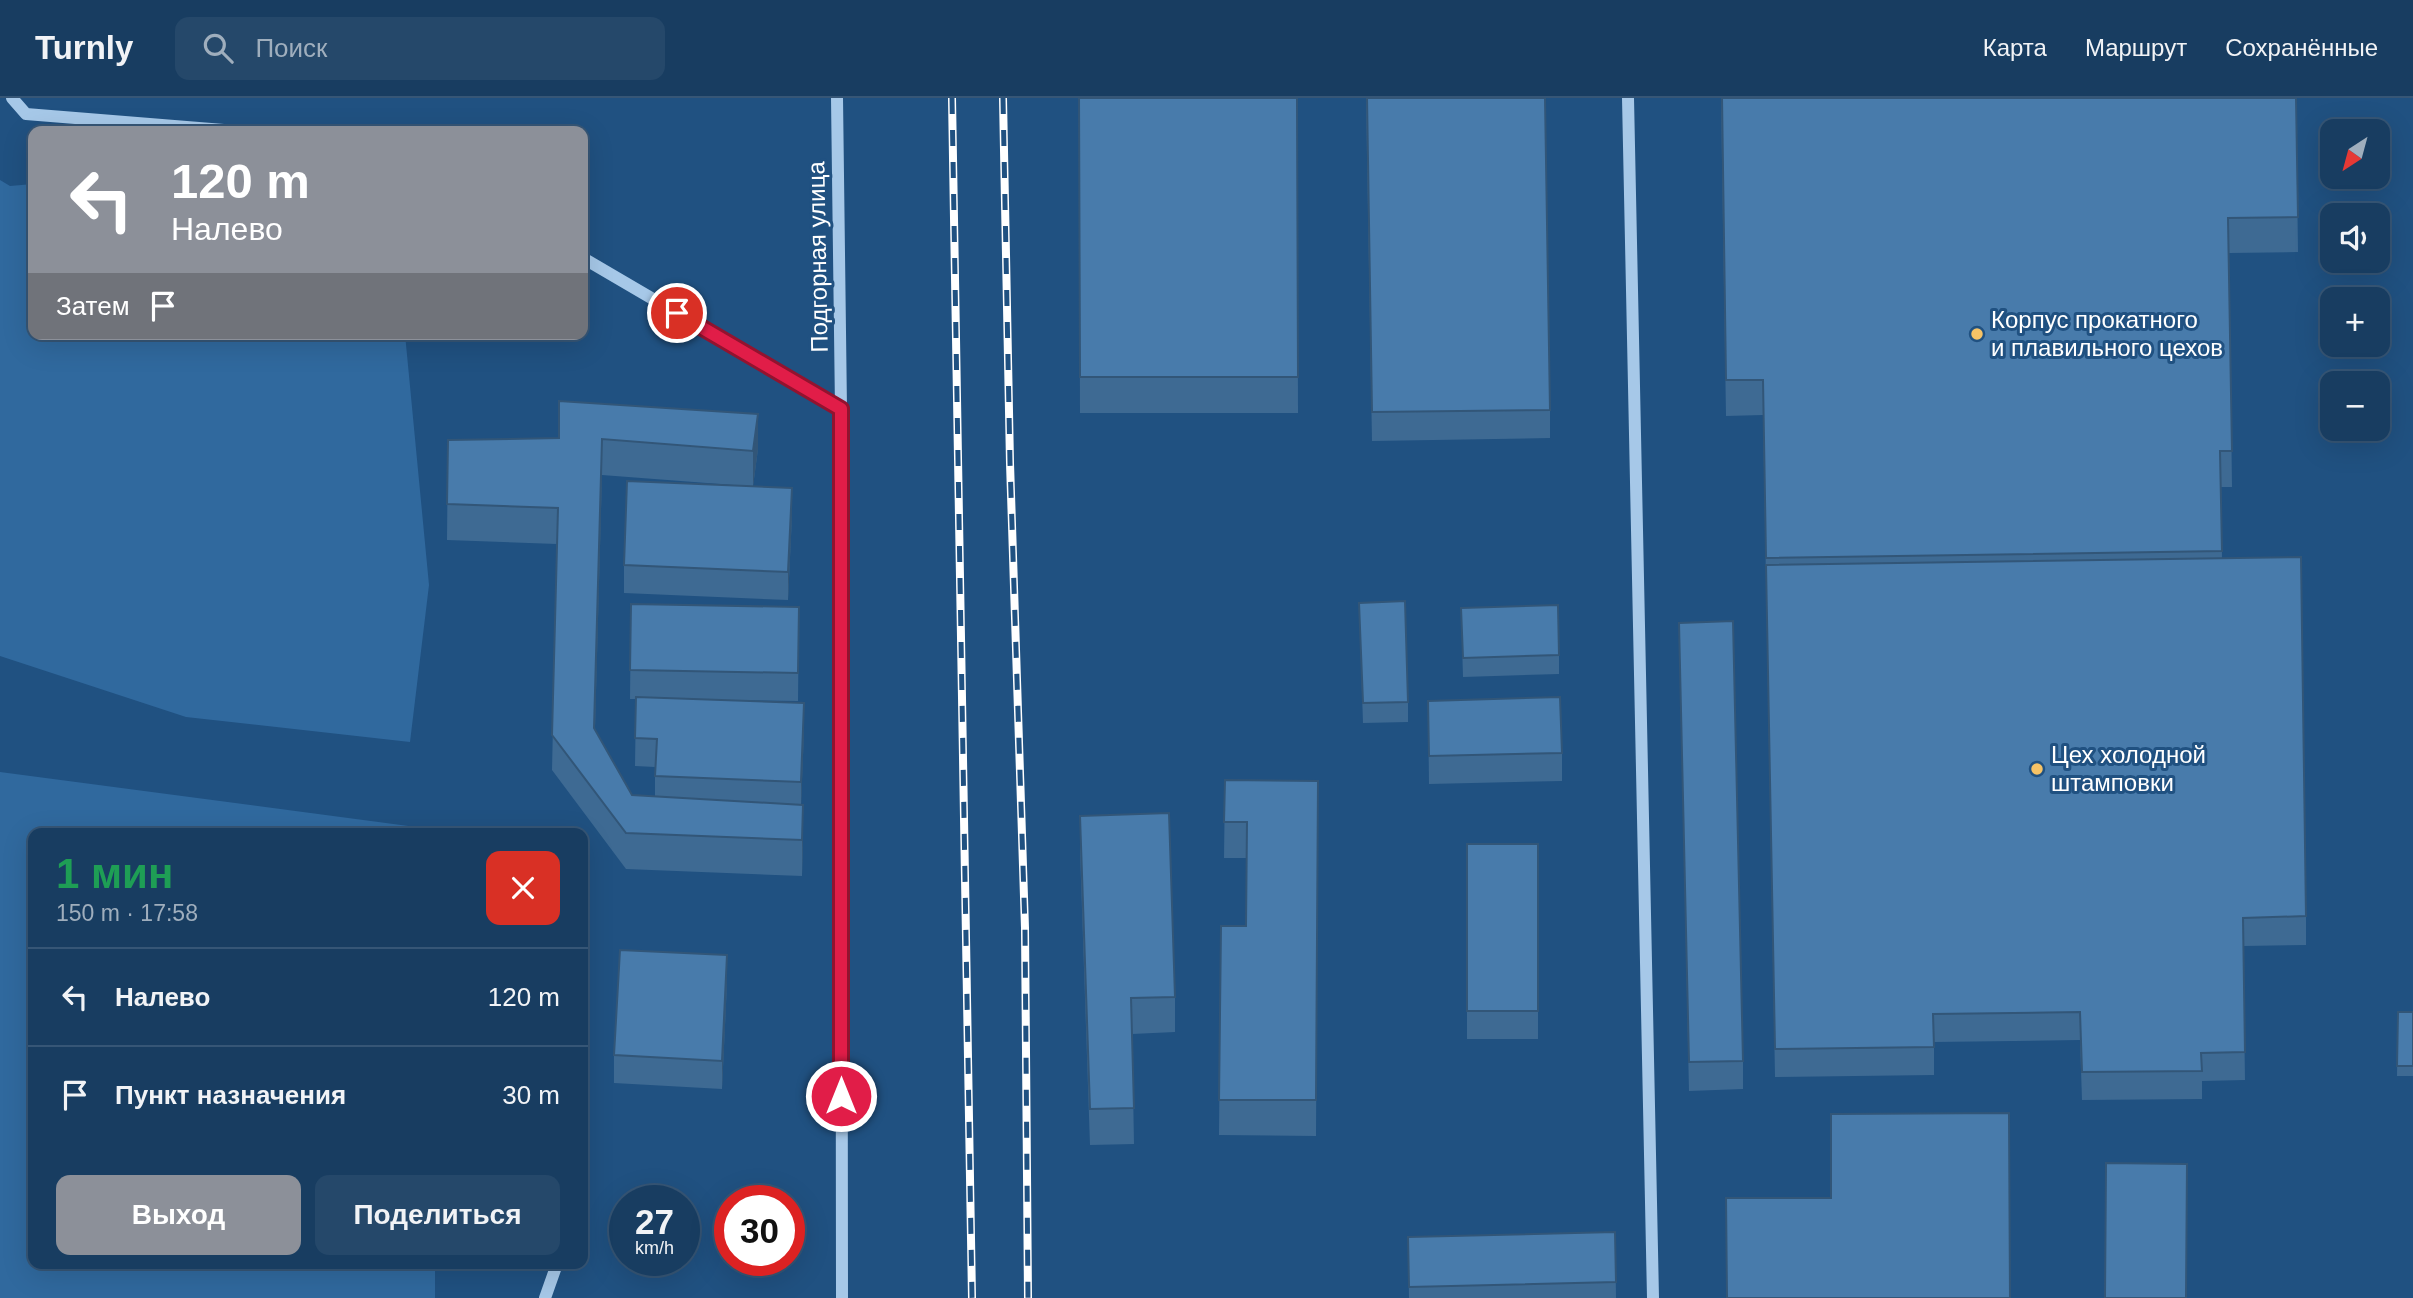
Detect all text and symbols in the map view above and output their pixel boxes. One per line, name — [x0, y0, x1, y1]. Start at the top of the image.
search box — [175, 17, 665, 80]
text: Turnly — [35, 29, 133, 66]
icon: search — [199, 29, 237, 67]
text: Поиск — [255, 33, 327, 63]
text: Карта — [1983, 34, 2047, 61]
text: Маршрут — [2085, 34, 2187, 61]
text: Сохранённые — [2225, 34, 2378, 61]
north arrow — [2320, 119, 2390, 189]
map controls — [2320, 119, 2390, 441]
icon: left — [56, 154, 147, 245]
text: 120 m — [171, 154, 310, 208]
street label: Подгорная улица — [802, 161, 833, 353]
button: sound — [2320, 203, 2390, 273]
text: Налево — [171, 211, 283, 247]
pin — [647, 283, 707, 343]
icon: arrive — [144, 287, 182, 325]
button: + — [2320, 287, 2390, 357]
text: Затем — [56, 291, 130, 321]
icon: arrive — [658, 294, 696, 332]
place label: Корпус прокатного и плавильного цехов — [1991, 306, 2223, 361]
marker: Корпус прокатного и плавильного цехов — [1969, 326, 1985, 342]
button: − — [2320, 371, 2390, 441]
place label: Цех холодной штамповки — [2051, 741, 2206, 796]
marker: Цех холодной штамповки — [2029, 761, 2045, 777]
text: 1 мин — [56, 850, 173, 897]
button: close — [486, 851, 560, 925]
text: 150 m · 17:58 — [56, 900, 198, 926]
icon: left — [56, 978, 94, 1016]
text: Налево — [115, 982, 210, 1012]
text: 120 m — [488, 982, 560, 1012]
position arrow — [804, 1059, 878, 1133]
icon: arrive — [56, 1076, 94, 1114]
text: Пункт назначения — [115, 1080, 346, 1110]
text: 30 m — [502, 1080, 560, 1110]
button: Выход — [56, 1175, 301, 1255]
button: Поделиться — [315, 1175, 560, 1255]
speed limit sign: 30 — [714, 1185, 805, 1276]
text: 27 — [635, 1202, 674, 1241]
text: km/h — [635, 1238, 674, 1258]

